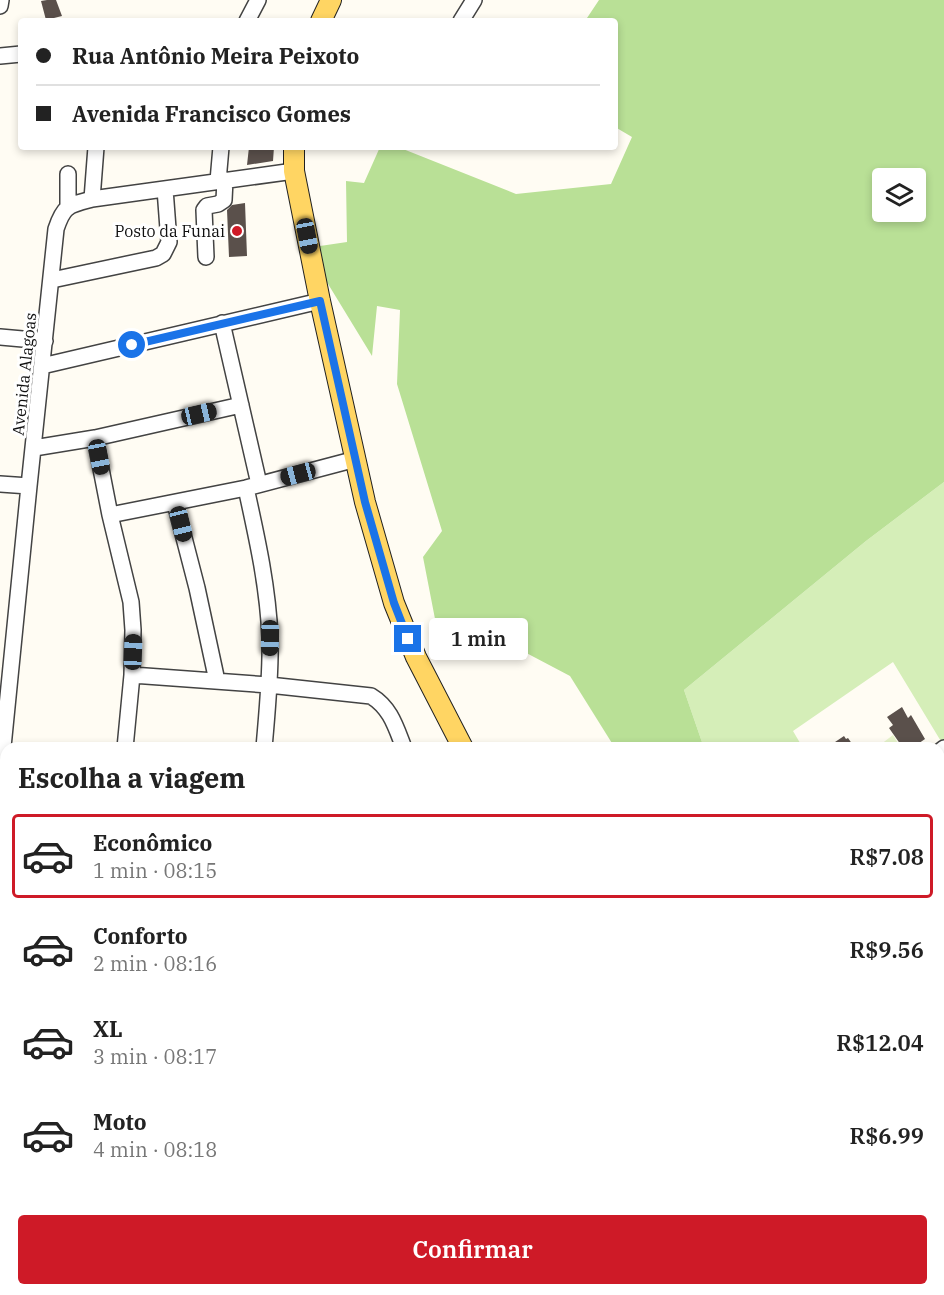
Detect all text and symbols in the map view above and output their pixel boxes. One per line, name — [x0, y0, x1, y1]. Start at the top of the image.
text: Rua Antônio Meira Peixoto — [72, 41, 359, 70]
text: Avenida Francisco Gomes — [72, 99, 351, 128]
map controls — [872, 168, 926, 222]
button: layers — [872, 168, 926, 222]
car — [295, 217, 319, 255]
place label: Posto da Funai — [115, 221, 225, 241]
marker: Posto da Funai — [230, 224, 244, 238]
street label: Avenida Alagoas — [8, 311, 40, 437]
route start — [118, 331, 145, 358]
car — [179, 401, 219, 427]
car — [87, 438, 111, 476]
car — [278, 461, 318, 487]
car — [168, 504, 194, 544]
callout: 1 min — [429, 618, 528, 660]
car — [261, 620, 279, 656]
route end — [394, 625, 421, 652]
text: 1 min — [451, 625, 506, 652]
car — [123, 634, 143, 670]
text: Escolha a viagem — [18, 760, 245, 795]
text: Econômico — [93, 828, 212, 857]
icon: car — [21, 829, 75, 883]
text: R$7.08 — [849, 842, 924, 871]
text: 1 min · 08:15 — [93, 857, 217, 884]
text: Conforto — [93, 921, 188, 950]
icon: car — [21, 922, 75, 976]
text: R$9.56 — [849, 935, 924, 964]
text: 2 min · 08:16 — [93, 950, 217, 977]
text: XL — [93, 1014, 123, 1043]
icon: car — [21, 1015, 75, 1069]
text: R$12.04 — [836, 1028, 924, 1057]
text: 3 min · 08:17 — [93, 1043, 217, 1070]
text: Moto — [93, 1107, 147, 1136]
icon: car — [21, 1108, 75, 1162]
text: R$6.99 — [849, 1121, 924, 1150]
text: 4 min · 08:18 — [93, 1136, 217, 1163]
button: Confirmar — [18, 1215, 927, 1284]

